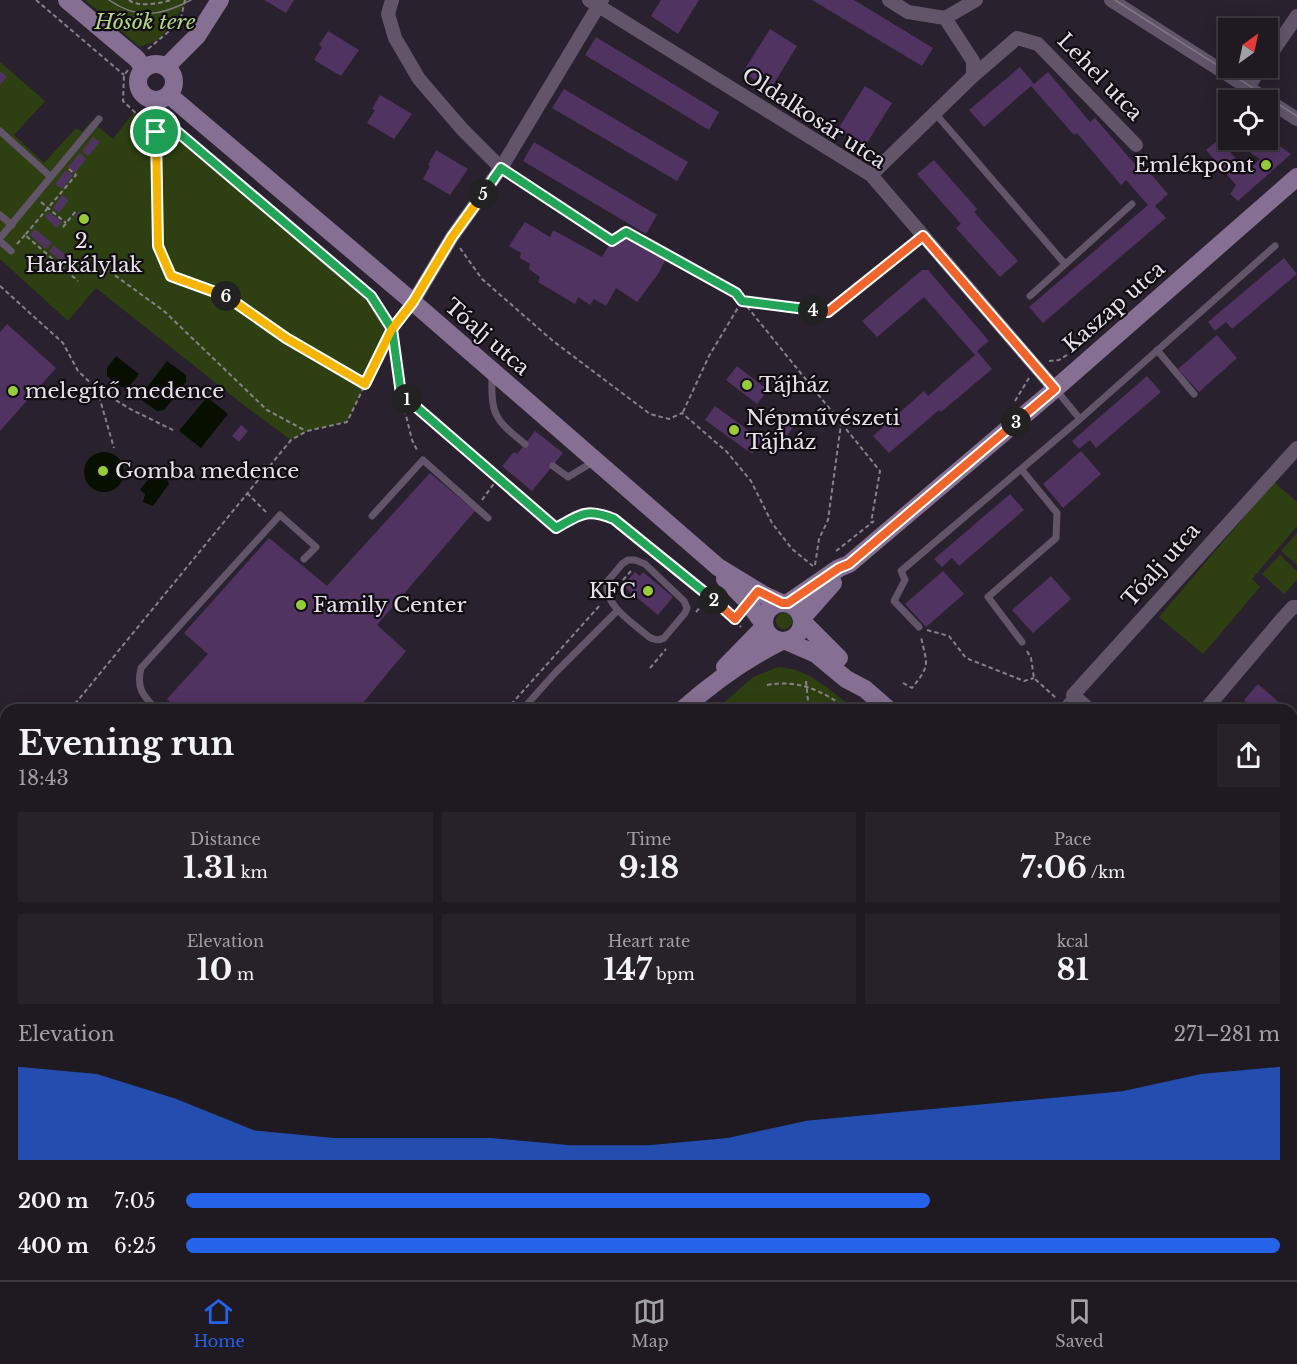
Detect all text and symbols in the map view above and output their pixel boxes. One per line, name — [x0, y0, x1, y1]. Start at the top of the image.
park label: Hősök tere — [94, 9, 196, 35]
north arrow — [1218, 18, 1278, 78]
map controls — [1218, 18, 1278, 150]
street label: Lehel utca — [1052, 28, 1148, 126]
street label: Oldalkosár utca — [737, 62, 891, 174]
button: locate — [1218, 90, 1278, 150]
pin — [130, 106, 181, 157]
icon: arrive — [139, 115, 172, 148]
place label: Emlékpont — [1134, 152, 1254, 178]
marker: Emlékpont — [1259, 158, 1273, 172]
pin: 5 — [468, 179, 498, 209]
text: 5 — [478, 184, 488, 204]
marker: 2. Harkálylak — [77, 212, 91, 226]
place label: 2. Harkálylak — [26, 228, 143, 278]
street label: Kaszap utca — [1058, 256, 1170, 358]
pin: 6 — [211, 281, 241, 311]
text: 6 — [221, 286, 231, 306]
street label: Tóalj utca — [439, 293, 535, 381]
pin: 4 — [798, 295, 828, 325]
text: 4 — [808, 300, 818, 320]
place label: Tájház — [759, 372, 829, 398]
place label: melegítő medence — [25, 378, 224, 404]
marker: Tájház — [740, 378, 754, 392]
marker: melegítő medence — [6, 384, 20, 398]
pin: 1 — [392, 384, 422, 414]
text: 1 — [404, 389, 410, 409]
place label: Népművészeti Tájház — [746, 405, 900, 455]
pin: 3 — [1001, 407, 1031, 437]
text: 3 — [1011, 412, 1021, 432]
marker: Népművészeti Tájház — [727, 423, 741, 437]
place label: Gomba medence — [115, 458, 299, 484]
marker: Gomba medence — [96, 464, 110, 478]
street label: Tóalj utca — [1117, 517, 1206, 612]
place label: KFC — [589, 578, 636, 604]
marker: KFC — [641, 584, 655, 598]
pin: 2 — [699, 585, 729, 615]
text: 2 — [709, 590, 719, 610]
place label: Family Center — [313, 592, 467, 618]
marker: Family Center — [294, 598, 308, 612]
text: Evening run — [18, 723, 234, 764]
button: share — [1217, 724, 1280, 787]
text: 18:43 — [18, 766, 69, 790]
text: Distance — [190, 829, 261, 849]
text: Time — [627, 829, 671, 849]
text: Pace — [1054, 829, 1091, 849]
text: 1.31 — [183, 849, 236, 886]
text: 9:18 — [619, 849, 679, 886]
text: 7:06 — [1020, 849, 1087, 886]
text: km — [236, 862, 268, 882]
text: /km — [1087, 862, 1125, 882]
text: Elevation — [187, 931, 264, 951]
text: Heart rate — [608, 931, 690, 951]
text: kcal — [1057, 931, 1089, 951]
text: 10 — [197, 951, 232, 988]
text: 147 — [603, 951, 652, 988]
text: 81 — [1057, 951, 1089, 988]
text: m — [232, 964, 254, 984]
text: bpm — [652, 964, 695, 984]
text: Elevation — [18, 1022, 115, 1046]
text: 271–281 m — [1174, 1022, 1280, 1046]
text: 200 m — [18, 1189, 89, 1213]
text: 7:05 — [114, 1189, 155, 1213]
text: 400 m — [18, 1234, 89, 1258]
text: 6:25 — [114, 1234, 156, 1258]
tab: Home — [193, 1295, 245, 1351]
tab: Map — [631, 1295, 669, 1351]
tab: Saved — [1055, 1295, 1104, 1351]

